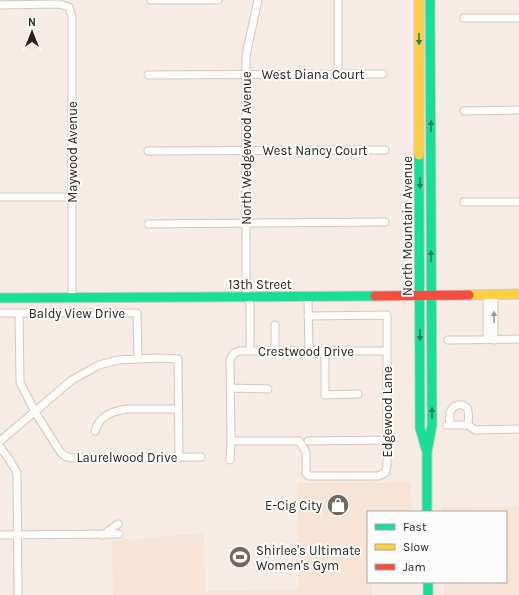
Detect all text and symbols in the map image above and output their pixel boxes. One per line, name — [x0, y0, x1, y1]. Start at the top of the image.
north arrow — [12, 12, 52, 52]
text: N — [28, 16, 36, 29]
one-way arrow — [416, 33, 422, 46]
street label: West Diana Court — [262, 67, 365, 82]
street label: North Wedgewood Avenue — [239, 71, 254, 225]
street label: Maywood Avenue — [65, 101, 80, 203]
one-way arrow — [428, 119, 434, 132]
street label: West Nancy Court — [263, 143, 368, 158]
street label: North Mountain Avenue — [400, 156, 415, 296]
one-way arrow — [417, 177, 423, 190]
one-way arrow — [428, 249, 434, 262]
street label: 13th Street — [228, 277, 292, 292]
street label: Baldy View Drive — [29, 306, 126, 321]
one-way arrow — [491, 310, 497, 323]
one-way arrow — [417, 329, 423, 342]
street label: Crestwood Drive — [258, 344, 354, 359]
street label: Edgewood Lane — [380, 366, 395, 458]
one-way arrow — [429, 406, 435, 419]
street label: Laurelwood Drive — [77, 450, 178, 465]
shop icon: E-Cig City — [325, 492, 351, 518]
place label: E-Cig City — [265, 498, 322, 513]
legend — [367, 511, 507, 583]
text: Fast — [403, 520, 427, 534]
text: Slow — [403, 540, 429, 554]
place label: Shirlee's Ultimate Women's Gym — [256, 543, 361, 573]
sports icon: Shirlee's Ultimate Women's Gym — [227, 544, 253, 570]
text: Jam — [403, 560, 426, 574]

